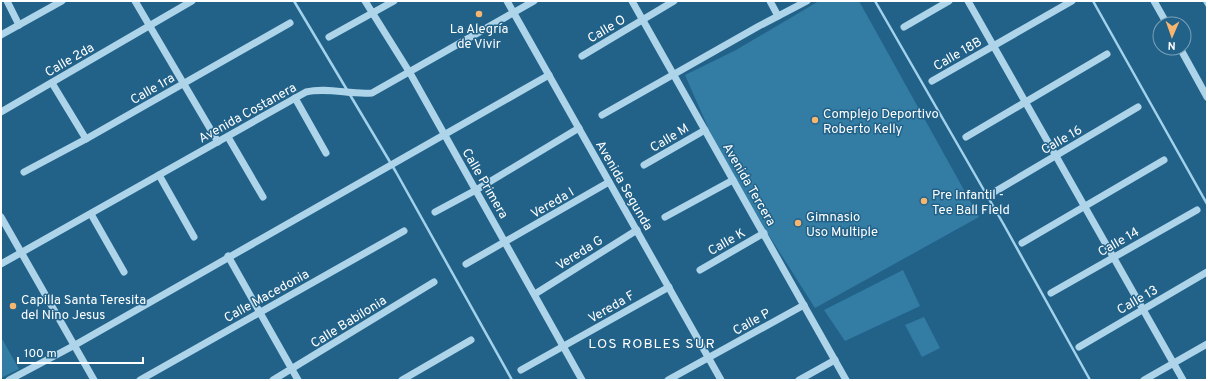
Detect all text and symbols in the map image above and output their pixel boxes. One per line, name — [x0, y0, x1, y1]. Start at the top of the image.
marker: La Alegría de Vivir — [474, 9, 484, 19]
street label: Calle O — [585, 12, 629, 47]
north arrow — [1152, 16, 1192, 56]
place label: La Alegría de Vivir — [450, 22, 508, 53]
street label: Calle 18B — [931, 34, 985, 75]
text: N — [1167, 38, 1176, 52]
street label: Calle 2da — [43, 40, 97, 81]
street label: Calle 1ra — [128, 71, 178, 109]
street label: Avenida Costanera — [196, 80, 300, 147]
place label: Complejo Deportivo Roberto Kelly — [823, 107, 939, 138]
marker: Complejo Deportivo Roberto Kelly — [810, 115, 820, 125]
street label: Calle M — [648, 121, 692, 157]
street label: Calle 16 — [1039, 123, 1085, 159]
street label: Avenida Segunda — [591, 138, 655, 234]
street label: Avenida Tercera — [718, 141, 778, 229]
street label: Calle Primera — [458, 146, 511, 222]
street label: Vereda I — [529, 185, 577, 222]
place label: Pre Infantil - Tee Ball FIeld — [932, 188, 1010, 219]
marker: Pre Infantil - Tee Ball FIeld — [919, 196, 929, 206]
place label: Gimnasio Uso Multiple — [806, 210, 878, 241]
marker: Gimnasio Uso Multiple — [793, 218, 803, 228]
street label: Calle 14 — [1096, 225, 1142, 261]
street label: Calle K — [705, 226, 749, 260]
street label: Vereda G — [554, 233, 607, 274]
street label: Calle Macedonia — [222, 267, 312, 327]
street label: Calle 13 — [1115, 283, 1161, 319]
street label: Vereda F — [586, 288, 638, 327]
place label: Capilla Santa Teresita del Nino Jesus — [21, 293, 146, 324]
street label: Calle Babilonia — [308, 293, 390, 352]
marker: Capilla Santa Teresita del Nino Jesus — [8, 301, 18, 311]
street label: Calle P — [730, 306, 773, 340]
district label: LOS ROBLES SUR — [588, 336, 716, 353]
scale bar — [18, 339, 143, 365]
text: 100 m — [24, 346, 57, 362]

